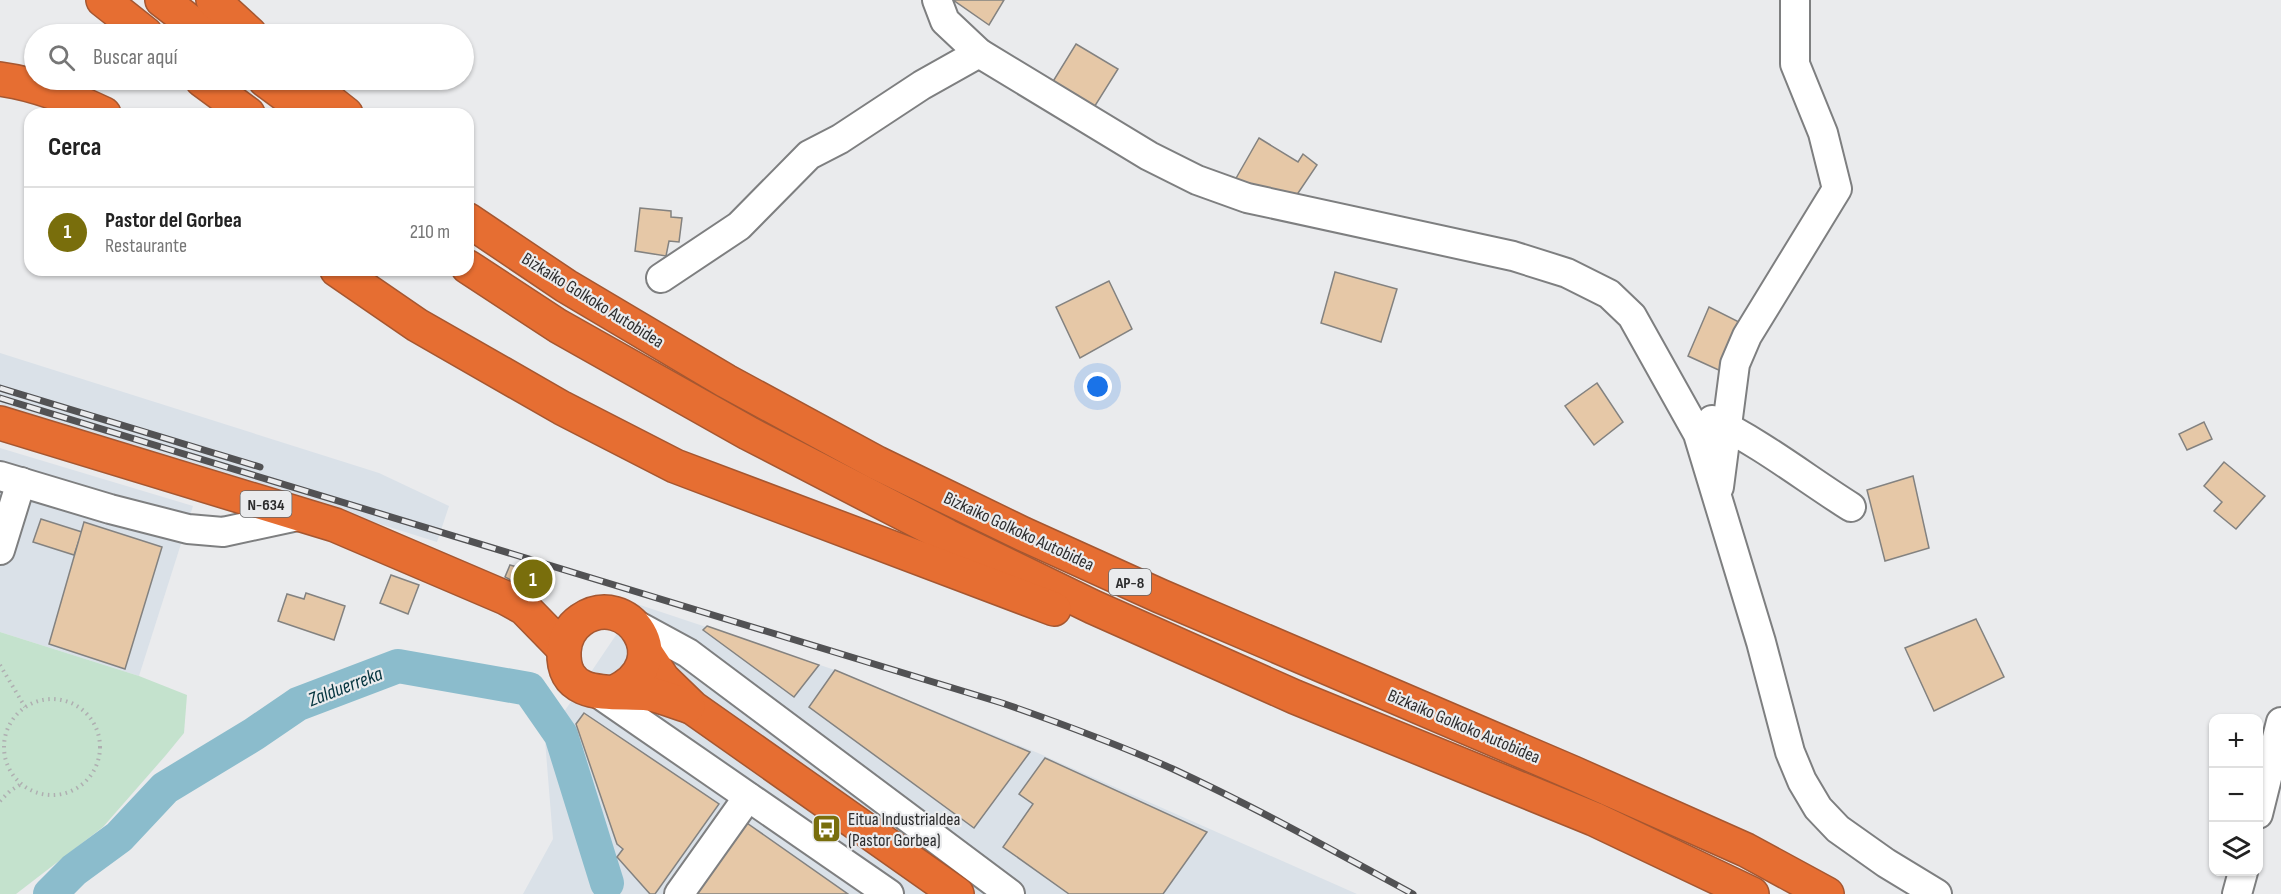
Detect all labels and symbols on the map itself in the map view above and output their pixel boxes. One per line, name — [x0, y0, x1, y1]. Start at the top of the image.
street label: Bizkaiko Golkoko Autobidea — [518, 248, 668, 353]
your location — [1083, 372, 1112, 401]
street label: Bizkaiko Golkoko Autobidea — [940, 487, 1097, 575]
road number: N-634 — [240, 491, 292, 517]
pin: 1 — [514, 556, 552, 602]
road number: AP-8 — [1109, 569, 1151, 595]
water label: Zalduerreka — [304, 662, 386, 712]
street label: Bizkaiko Golkoko Autobidea — [1385, 685, 1543, 768]
place label: Eitua Industrialdea (Pastor Gorbea) — [848, 809, 960, 851]
bus stop icon: Eitua Industrialdea (Pastor Gorbea) — [811, 813, 843, 845]

